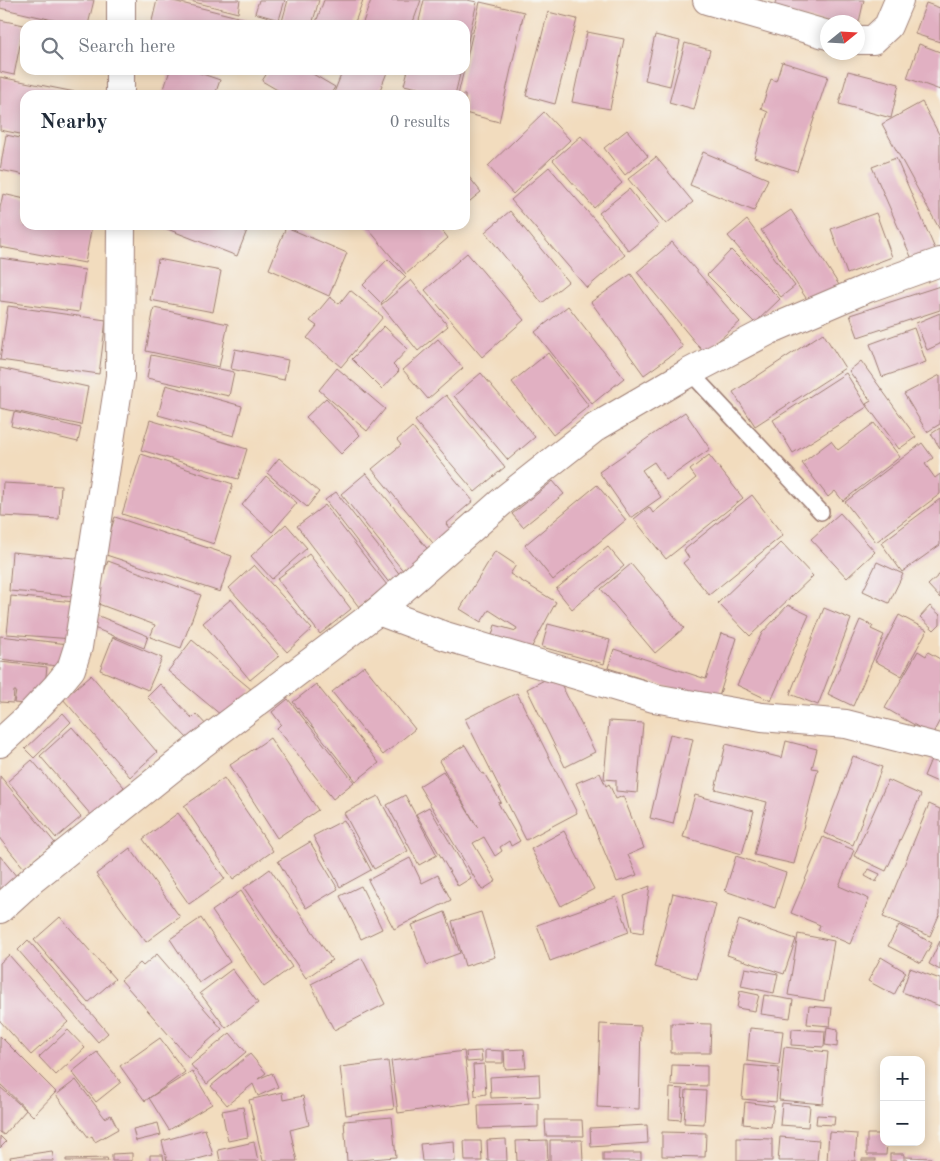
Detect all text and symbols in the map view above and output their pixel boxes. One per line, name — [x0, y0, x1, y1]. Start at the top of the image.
north arrow — [820, 15, 865, 60]
search box — [20, 20, 470, 75]
icon: search — [38, 34, 66, 62]
text: Search here — [78, 38, 175, 57]
text: Nearby — [40, 112, 108, 133]
text: 0 results — [390, 115, 450, 131]
map controls — [880, 1056, 925, 1146]
button: + — [880, 1056, 925, 1101]
button: − — [880, 1101, 925, 1146]

